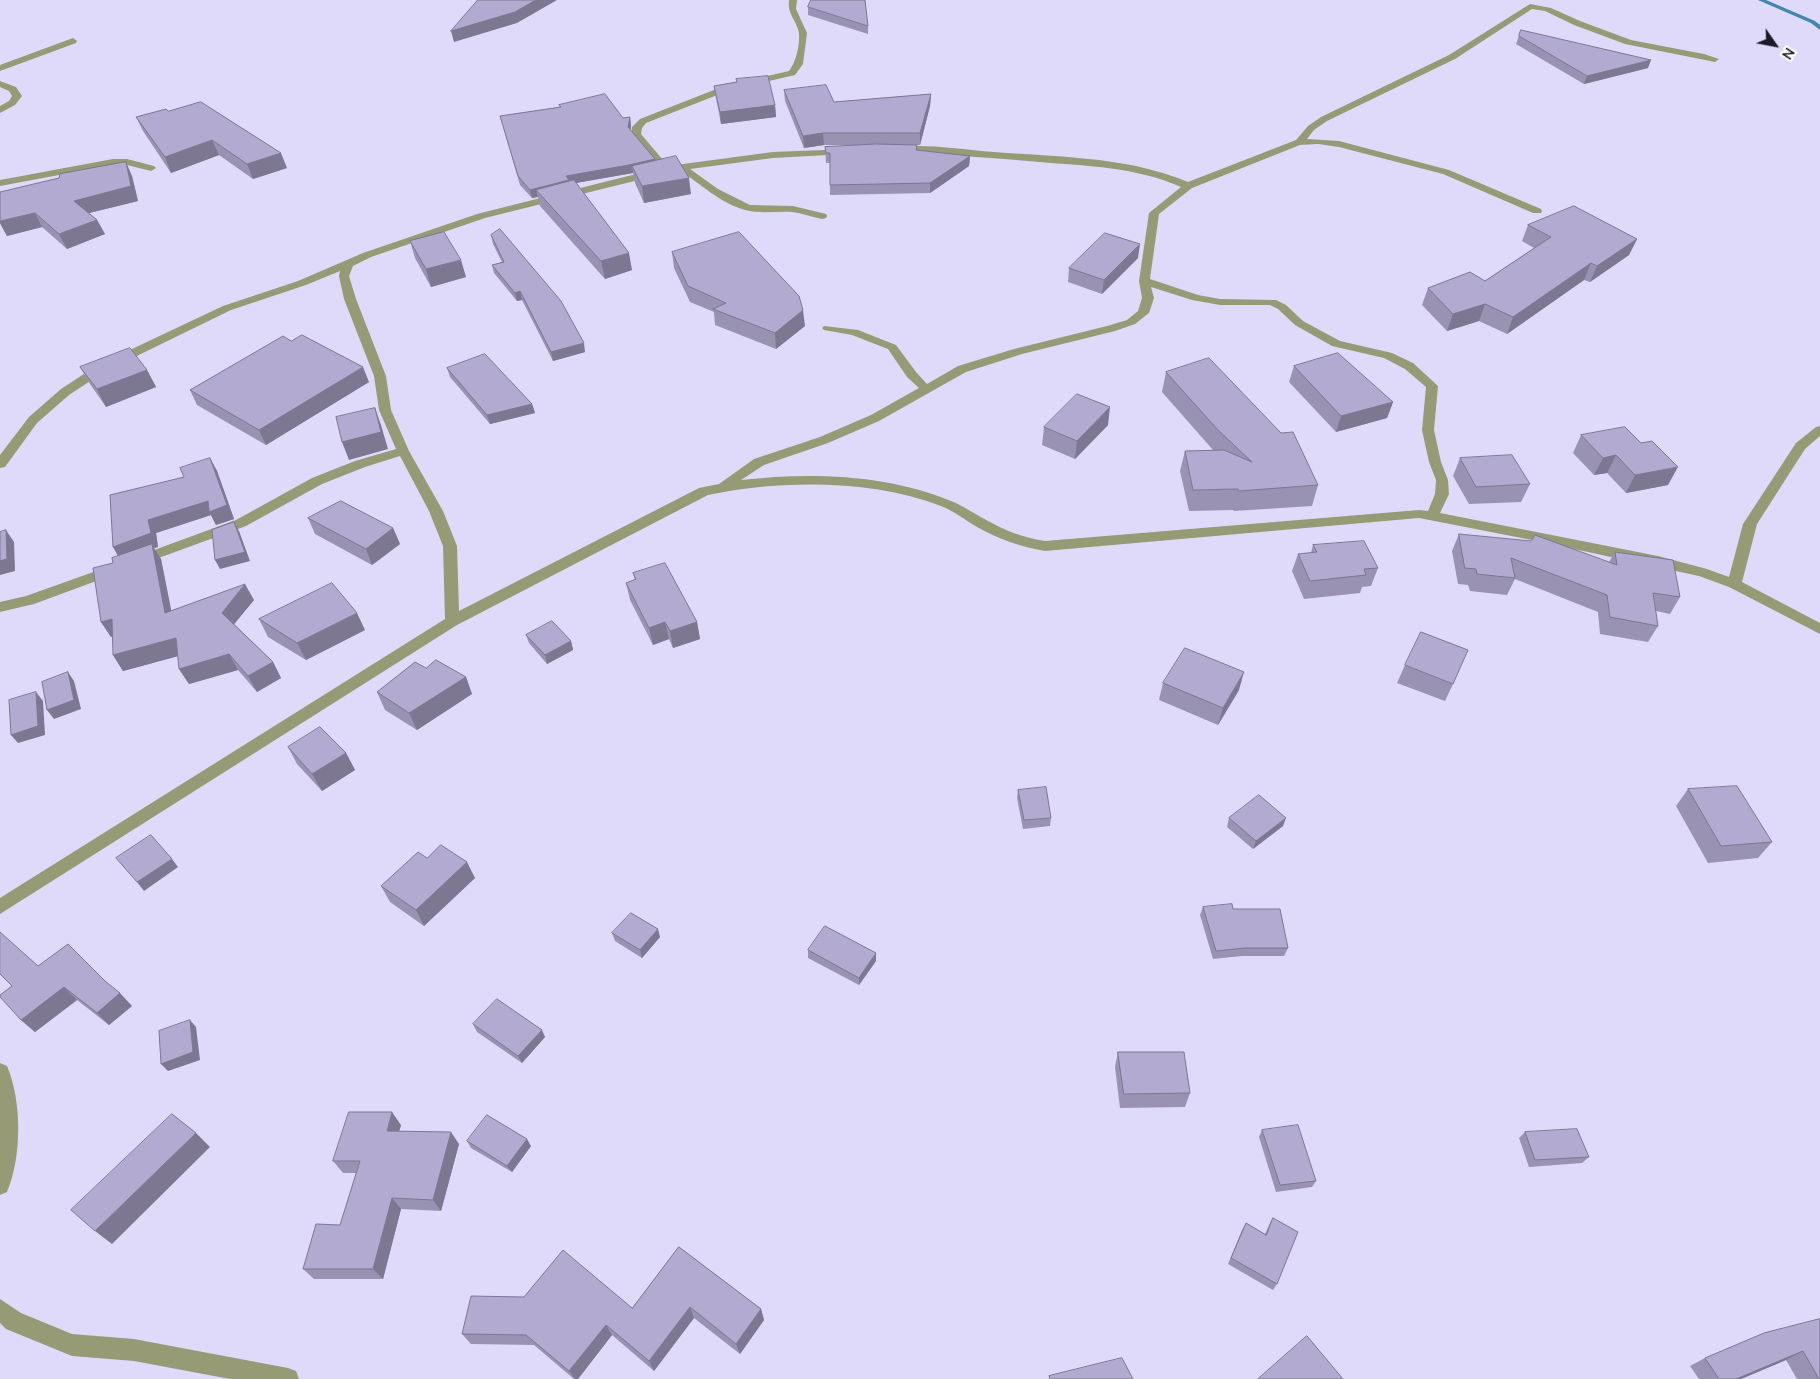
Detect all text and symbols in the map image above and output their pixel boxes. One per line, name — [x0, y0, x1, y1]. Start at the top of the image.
north arrow — [1750, 20, 1800, 70]
text: N — [1777, 44, 1799, 63]

